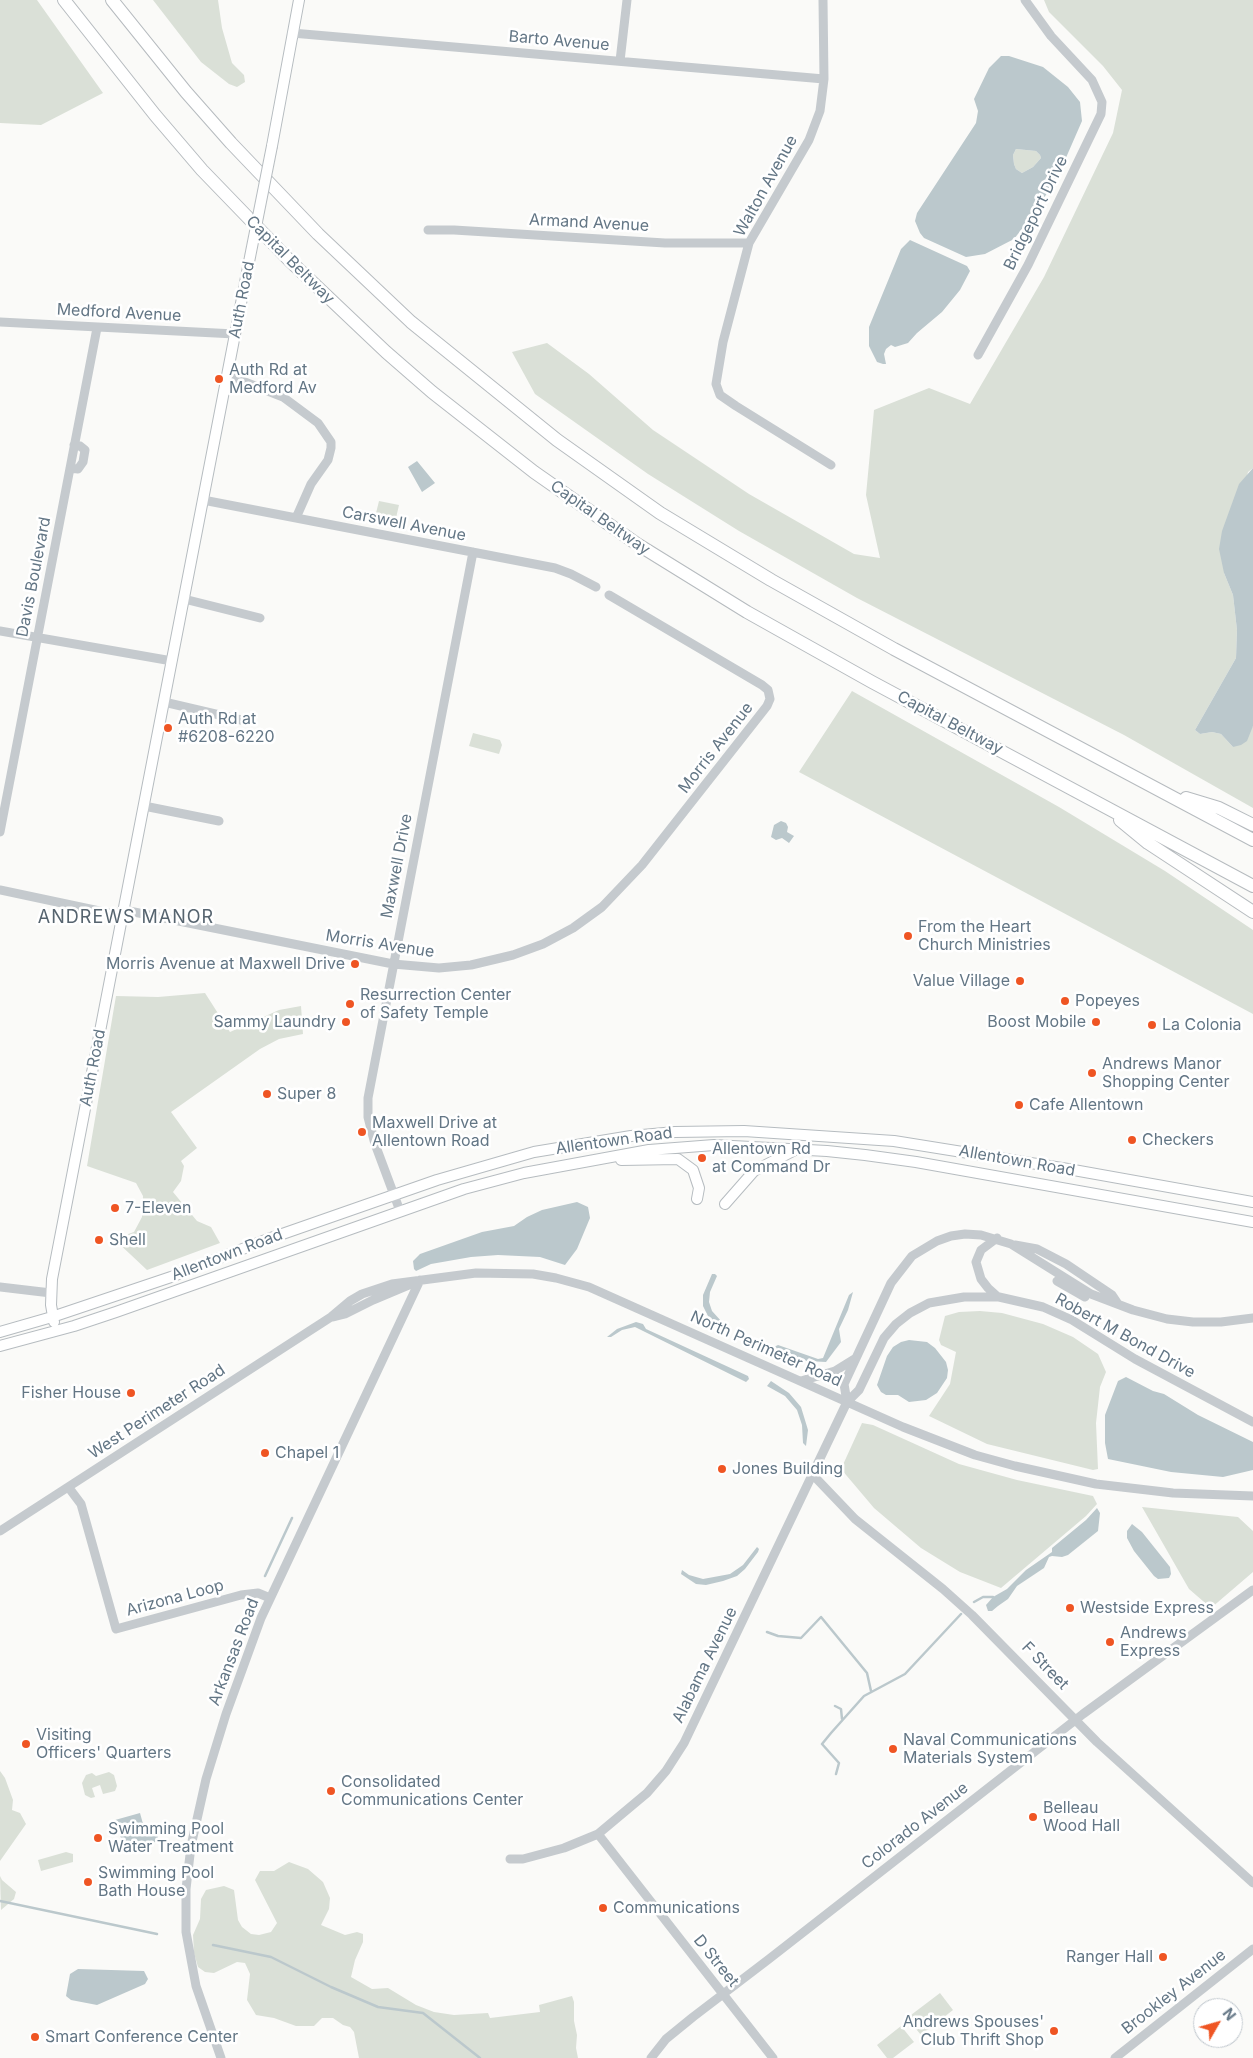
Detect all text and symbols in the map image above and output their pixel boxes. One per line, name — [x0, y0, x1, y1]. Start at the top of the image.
street label: Barto Avenue — [508, 27, 610, 55]
street label: Walton Avenue — [730, 132, 802, 240]
street label: Bridgeport Drive — [1000, 153, 1072, 273]
street label: Armand Avenue — [528, 210, 650, 236]
street label: Capital Beltway — [242, 212, 338, 308]
street label: Auth Road — [225, 260, 259, 340]
street label: Medford Avenue — [56, 300, 182, 326]
place label: Auth Rd at Medford Av — [229, 360, 317, 398]
marker: Auth Rd at Medford Av — [213, 373, 225, 385]
street label: Capital Beltway — [546, 477, 654, 559]
street label: Carswell Avenue — [340, 503, 468, 545]
street label: Davis Boulevard — [13, 515, 55, 639]
street label: Capital Beltway — [894, 687, 1006, 759]
street label: Morris Avenue — [675, 699, 757, 797]
place label: Auth Rd at #6208-6220 — [178, 709, 275, 747]
marker: Auth Rd at #6208-6220 — [162, 722, 174, 734]
street label: Maxwell Drive — [377, 812, 417, 920]
district label: ANDREWS MANOR — [36, 907, 216, 929]
place label: From the Heart Church Ministries — [918, 917, 1051, 955]
street label: Morris Avenue — [324, 926, 436, 962]
marker: From the Heart Church Ministries — [902, 930, 914, 942]
place label: Morris Avenue at Maxwell Drive — [106, 954, 345, 974]
marker: Morris Avenue at Maxwell Drive — [349, 958, 361, 970]
place label: Value Village — [913, 971, 1010, 991]
marker: Value Village — [1014, 975, 1026, 987]
place label: Resurrection Center of Safety Temple — [360, 985, 511, 1023]
place label: Popeyes — [1075, 991, 1140, 1011]
marker: Popeyes — [1059, 995, 1071, 1007]
marker: Resurrection Center of Safety Temple — [344, 998, 356, 1010]
place label: Sammy Laundry — [213, 1012, 336, 1032]
place label: Boost Mobile — [987, 1012, 1086, 1032]
place label: La Colonia — [1162, 1015, 1242, 1035]
marker: Sammy Laundry — [340, 1016, 352, 1028]
marker: Boost Mobile — [1090, 1016, 1102, 1028]
marker: La Colonia — [1146, 1019, 1158, 1031]
street label: Auth Road — [76, 1028, 110, 1108]
place label: Andrews Manor Shopping Center — [1102, 1054, 1229, 1092]
marker: Andrews Manor Shopping Center — [1086, 1067, 1098, 1079]
place label: Super 8 — [277, 1084, 336, 1104]
marker: Super 8 — [261, 1088, 273, 1100]
place label: Cafe Allentown — [1029, 1095, 1143, 1115]
marker: Cafe Allentown — [1013, 1099, 1025, 1111]
place label: Maxwell Drive at Allentown Road — [372, 1113, 497, 1151]
street label: Allentown Road — [554, 1123, 674, 1159]
marker: Maxwell Drive at Allentown Road — [356, 1126, 368, 1138]
place label: Checkers — [1142, 1130, 1214, 1150]
marker: Checkers — [1126, 1134, 1138, 1146]
place label: Allentown Rd at Command Dr — [712, 1139, 830, 1177]
street label: Allentown Road — [957, 1141, 1077, 1181]
marker: Allentown Rd at Command Dr — [696, 1152, 708, 1164]
place label: 7-Eleven — [125, 1198, 191, 1218]
marker: 7-Eleven — [109, 1202, 121, 1214]
street label: Allentown Road — [169, 1225, 285, 1285]
place label: Shell — [109, 1230, 146, 1250]
marker: Shell — [93, 1234, 105, 1246]
street label: Robert M Bond Drive — [1052, 1289, 1198, 1383]
street label: North Perimeter Road — [687, 1307, 845, 1391]
street label: West Perimeter Road — [85, 1361, 229, 1463]
place label: Fisher House — [21, 1383, 121, 1403]
marker: Fisher House — [125, 1387, 137, 1399]
place label: Chapel 1 — [275, 1443, 339, 1463]
marker: Chapel 1 — [259, 1447, 271, 1459]
place label: Jones Building — [732, 1459, 843, 1479]
marker: Jones Building — [716, 1463, 728, 1475]
street label: Arizona Loop — [124, 1576, 226, 1620]
street label: Arkansas Road — [205, 1596, 263, 1708]
place label: Westside Express — [1080, 1598, 1214, 1618]
marker: Westside Express — [1064, 1602, 1076, 1614]
street label: Alabama Avenue — [669, 1604, 741, 1726]
place label: Andrews Express — [1120, 1623, 1187, 1661]
marker: Andrews Express — [1104, 1636, 1116, 1648]
street label: F Street — [1018, 1638, 1072, 1694]
place label: Visiting Officers' Quarters — [36, 1725, 171, 1763]
place label: Naval Communications Materials System — [903, 1730, 1077, 1768]
marker: Visiting Officers' Quarters — [20, 1738, 32, 1750]
marker: Naval Communications Materials System — [887, 1743, 899, 1755]
place label: Consolidated Communications Center — [341, 1772, 523, 1810]
street label: Colorado Avenue — [858, 1778, 972, 1874]
marker: Consolidated Communications Center — [325, 1785, 337, 1797]
place label: Belleau Wood Hall — [1043, 1798, 1120, 1836]
marker: Belleau Wood Hall — [1027, 1811, 1039, 1823]
place label: Swimming Pool Water Treatment — [108, 1819, 234, 1857]
marker: Swimming Pool Water Treatment — [92, 1832, 104, 1844]
place label: Swimming Pool Bath House — [98, 1863, 214, 1901]
marker: Swimming Pool Bath House — [82, 1876, 94, 1888]
place label: Communications — [613, 1898, 740, 1918]
marker: Communications — [597, 1902, 609, 1914]
street label: D Street — [689, 1931, 743, 1991]
street label: Brookley Avenue — [1118, 1945, 1230, 2039]
place label: Ranger Hall — [1066, 1947, 1153, 1967]
marker: Ranger Hall — [1157, 1951, 1169, 1963]
north arrow — [1193, 1998, 1243, 2048]
text: N — [1219, 2005, 1239, 2024]
place label: Andrews Spouses' Club Thrift Shop — [903, 2012, 1044, 2050]
marker: Andrews Spouses' Club Thrift Shop — [1048, 2025, 1060, 2037]
place label: Smart Conference Center — [45, 2027, 238, 2047]
marker: Smart Conference Center — [29, 2031, 41, 2043]

